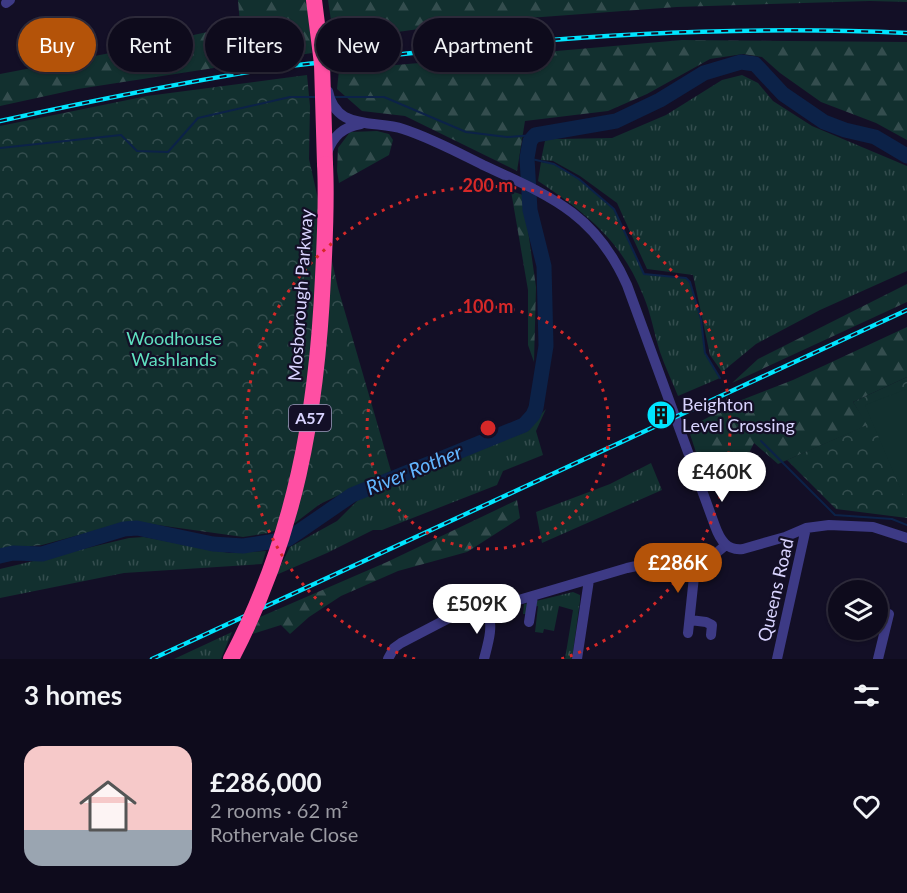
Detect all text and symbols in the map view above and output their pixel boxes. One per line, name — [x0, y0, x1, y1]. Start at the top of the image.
chip: Buy — [18, 18, 96, 72]
chip: Rent — [108, 18, 193, 72]
chip: Filters — [205, 18, 304, 72]
chip: New — [316, 18, 401, 72]
chip: Apartment — [413, 18, 554, 72]
text: 200 m — [463, 174, 513, 196]
street label: Mosborough Parkway — [283, 207, 317, 382]
text: 100 m — [463, 295, 513, 317]
park label: Woodhouse Washlands — [126, 327, 222, 370]
place label: Beighton Level Crossing — [682, 393, 795, 436]
building icon: Beighton Level Crossing — [645, 399, 677, 431]
road number: A57 — [289, 405, 331, 431]
centre of rings — [478, 418, 498, 438]
water label: River Rother — [362, 438, 466, 499]
pin: £460K — [680, 452, 764, 503]
text: £460K — [692, 459, 752, 483]
street label: Queens Road — [752, 536, 798, 644]
pin: £286K — [636, 543, 720, 594]
text: £286K — [648, 550, 708, 574]
map controls — [828, 580, 888, 640]
button: layers — [828, 580, 888, 640]
pin: £509K — [435, 584, 519, 635]
text: £509K — [447, 591, 507, 615]
text: 3 homes — [24, 679, 122, 711]
icon: filters — [850, 679, 883, 712]
text: £286,000 — [210, 766, 322, 798]
icon: home — [72, 770, 144, 842]
icon: heart — [850, 790, 883, 823]
text: 2 rooms · 62 m² — [210, 798, 348, 822]
text: Rothervale Close — [210, 822, 358, 846]

